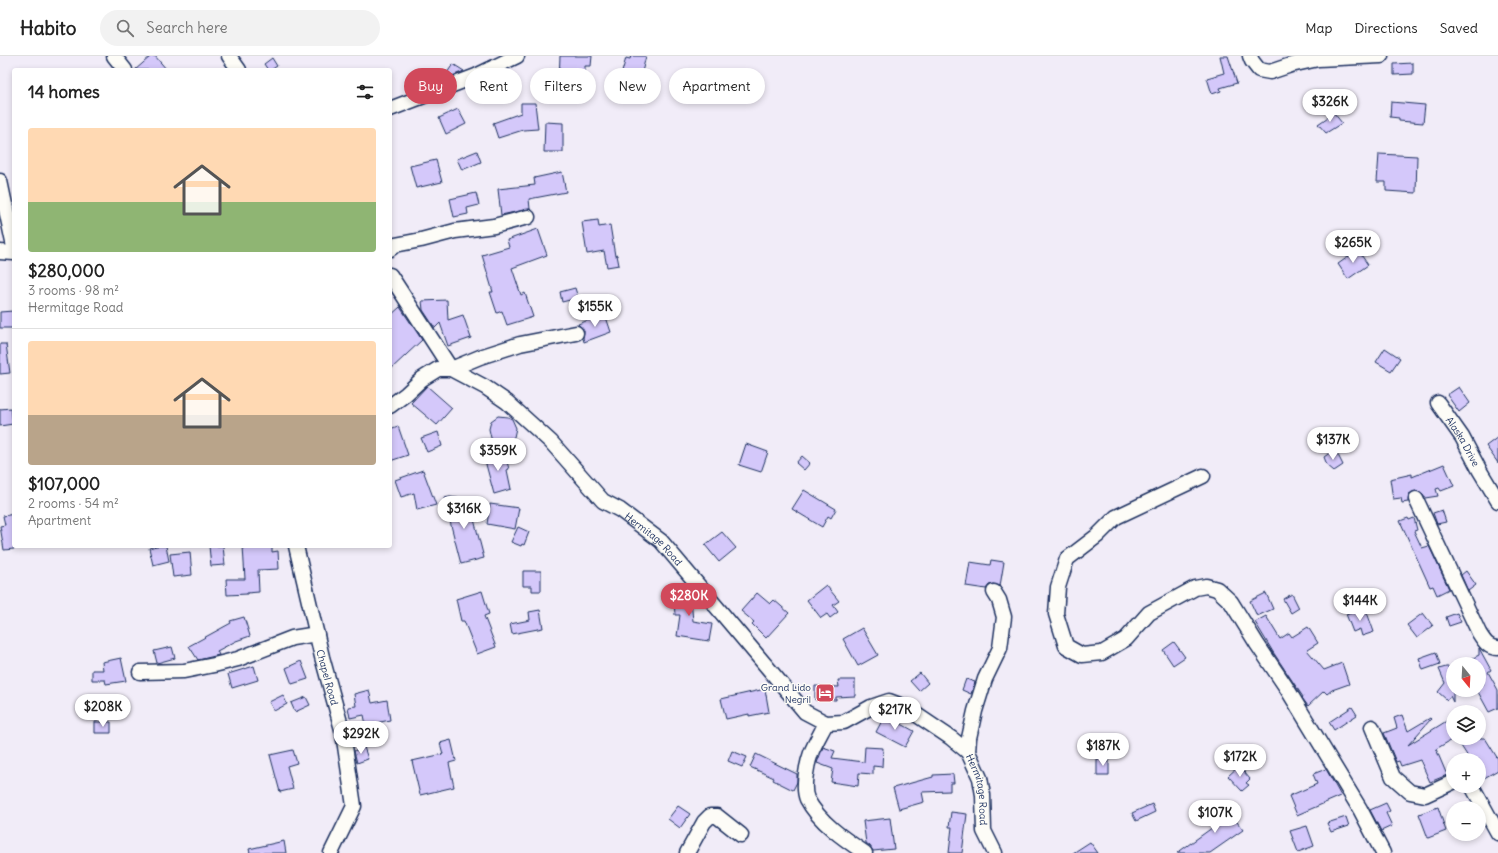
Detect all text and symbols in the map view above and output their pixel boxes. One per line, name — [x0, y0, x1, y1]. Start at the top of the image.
search box — [100, 10, 380, 46]
text: Habito — [20, 16, 76, 40]
icon: search — [114, 17, 136, 39]
text: Search here — [146, 18, 228, 37]
text: Map — [1305, 19, 1332, 37]
text: Directions — [1354, 19, 1418, 37]
text: Saved — [1440, 19, 1478, 37]
chip: Buy — [404, 68, 457, 104]
chip: Rent — [465, 68, 522, 104]
chip: Filters — [530, 68, 596, 104]
chip: New — [604, 68, 661, 104]
chip: Apartment — [669, 68, 765, 104]
text: 14 homes — [28, 81, 100, 103]
icon: filters — [354, 81, 376, 103]
pin: $326K — [1302, 89, 1358, 123]
text: $326K — [1311, 93, 1349, 110]
icon: home — [166, 154, 238, 226]
pin: $265K — [1325, 230, 1381, 264]
text: $265K — [1334, 234, 1372, 251]
text: $280,000 — [28, 260, 105, 282]
text: 3 rooms · 98 m² — [28, 282, 119, 299]
pin: $155K — [567, 294, 623, 328]
text: $155K — [577, 298, 613, 315]
text: Hermitage Road — [28, 299, 123, 316]
icon: home — [166, 367, 238, 439]
street label: Alaska Drive — [1443, 414, 1482, 469]
pin: $137K — [1305, 427, 1361, 461]
text: $137K — [1316, 431, 1350, 448]
pin: $359K — [470, 438, 526, 472]
text: $359K — [479, 442, 517, 459]
text: $107,000 — [28, 473, 100, 495]
text: 2 rooms · 54 m² — [28, 495, 119, 512]
pin: $316K — [436, 496, 492, 530]
text: $316K — [446, 500, 482, 517]
street label: Hermitage Road — [622, 510, 685, 568]
text: Apartment — [28, 512, 91, 529]
pin: $280K — [661, 583, 717, 617]
text: $280K — [670, 587, 708, 604]
pin: $144K — [1332, 588, 1388, 622]
text: $144K — [1342, 592, 1378, 609]
street label: Chapel Road — [313, 648, 341, 707]
north arrow — [1446, 657, 1486, 697]
map controls — [1446, 657, 1486, 841]
place label: Grand Lido Negril — [761, 681, 811, 706]
hotel icon: Grand Lido Negril — [814, 682, 836, 704]
pin: $208K — [75, 694, 131, 728]
pin: $217K — [867, 697, 923, 731]
text: $208K — [84, 698, 122, 715]
text: $217K — [878, 701, 912, 718]
button: layers — [1446, 705, 1486, 745]
pin: $292K — [333, 721, 389, 755]
text: $292K — [343, 725, 379, 742]
pin: $187K — [1075, 733, 1131, 767]
text: $187K — [1086, 737, 1120, 754]
pin: $172K — [1212, 744, 1268, 778]
text: $172K — [1223, 748, 1257, 765]
street label: Hermitage Road — [963, 752, 990, 826]
button: + — [1446, 753, 1486, 793]
pin: $107K — [1187, 800, 1243, 834]
button: − — [1446, 801, 1486, 841]
text: $107K — [1198, 804, 1232, 821]

